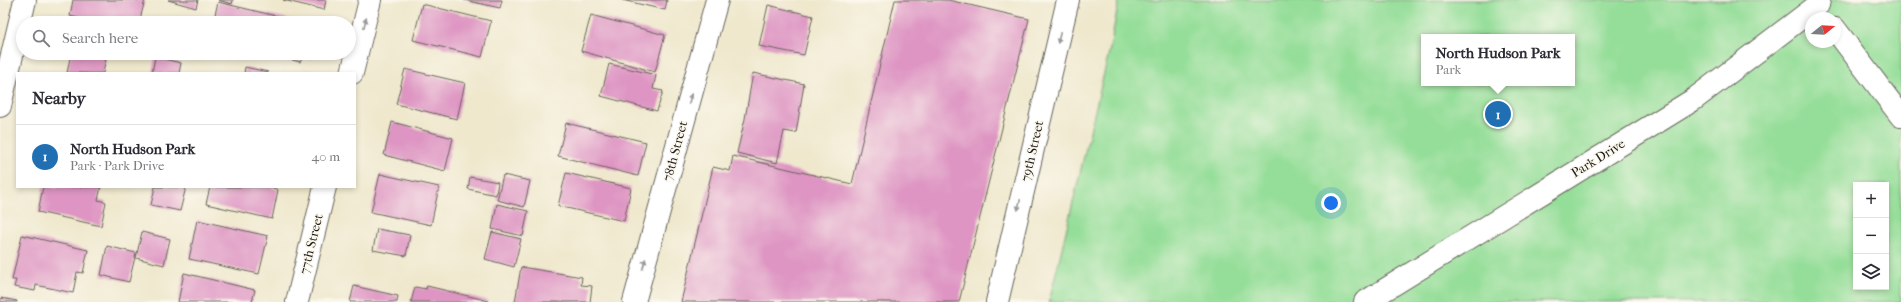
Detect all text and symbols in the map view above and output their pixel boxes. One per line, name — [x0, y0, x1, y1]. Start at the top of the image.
north arrow — [1805, 12, 1841, 48]
search box — [16, 16, 356, 60]
one-way arrow — [362, 17, 368, 29]
icon: search — [30, 27, 52, 49]
text: Search here — [62, 29, 138, 47]
one-way arrow — [1056, 32, 1062, 44]
popup — [1421, 34, 1575, 86]
text: North Hudson Park — [1435, 44, 1561, 62]
text: Park — [1435, 62, 1461, 77]
text: Nearby — [32, 88, 86, 108]
one-way arrow — [687, 92, 693, 104]
pin: 1 — [1485, 99, 1511, 129]
street label: 78th Street — [660, 119, 690, 183]
street label: 79th Street — [1018, 119, 1046, 183]
street label: Park Drive — [1568, 135, 1628, 180]
text: North Hudson Park — [70, 140, 195, 158]
text: 1 — [43, 149, 47, 164]
text: 40 m — [312, 149, 340, 164]
text: Park · Park Drive — [70, 158, 164, 173]
map controls — [1853, 182, 1889, 290]
button: + — [1853, 182, 1889, 218]
your location — [1321, 193, 1341, 213]
one-way arrow — [1016, 199, 1022, 211]
street label: 77th Street — [296, 212, 326, 276]
button: − — [1853, 218, 1889, 254]
button: layers — [1853, 254, 1889, 290]
one-way arrow — [641, 258, 647, 270]

